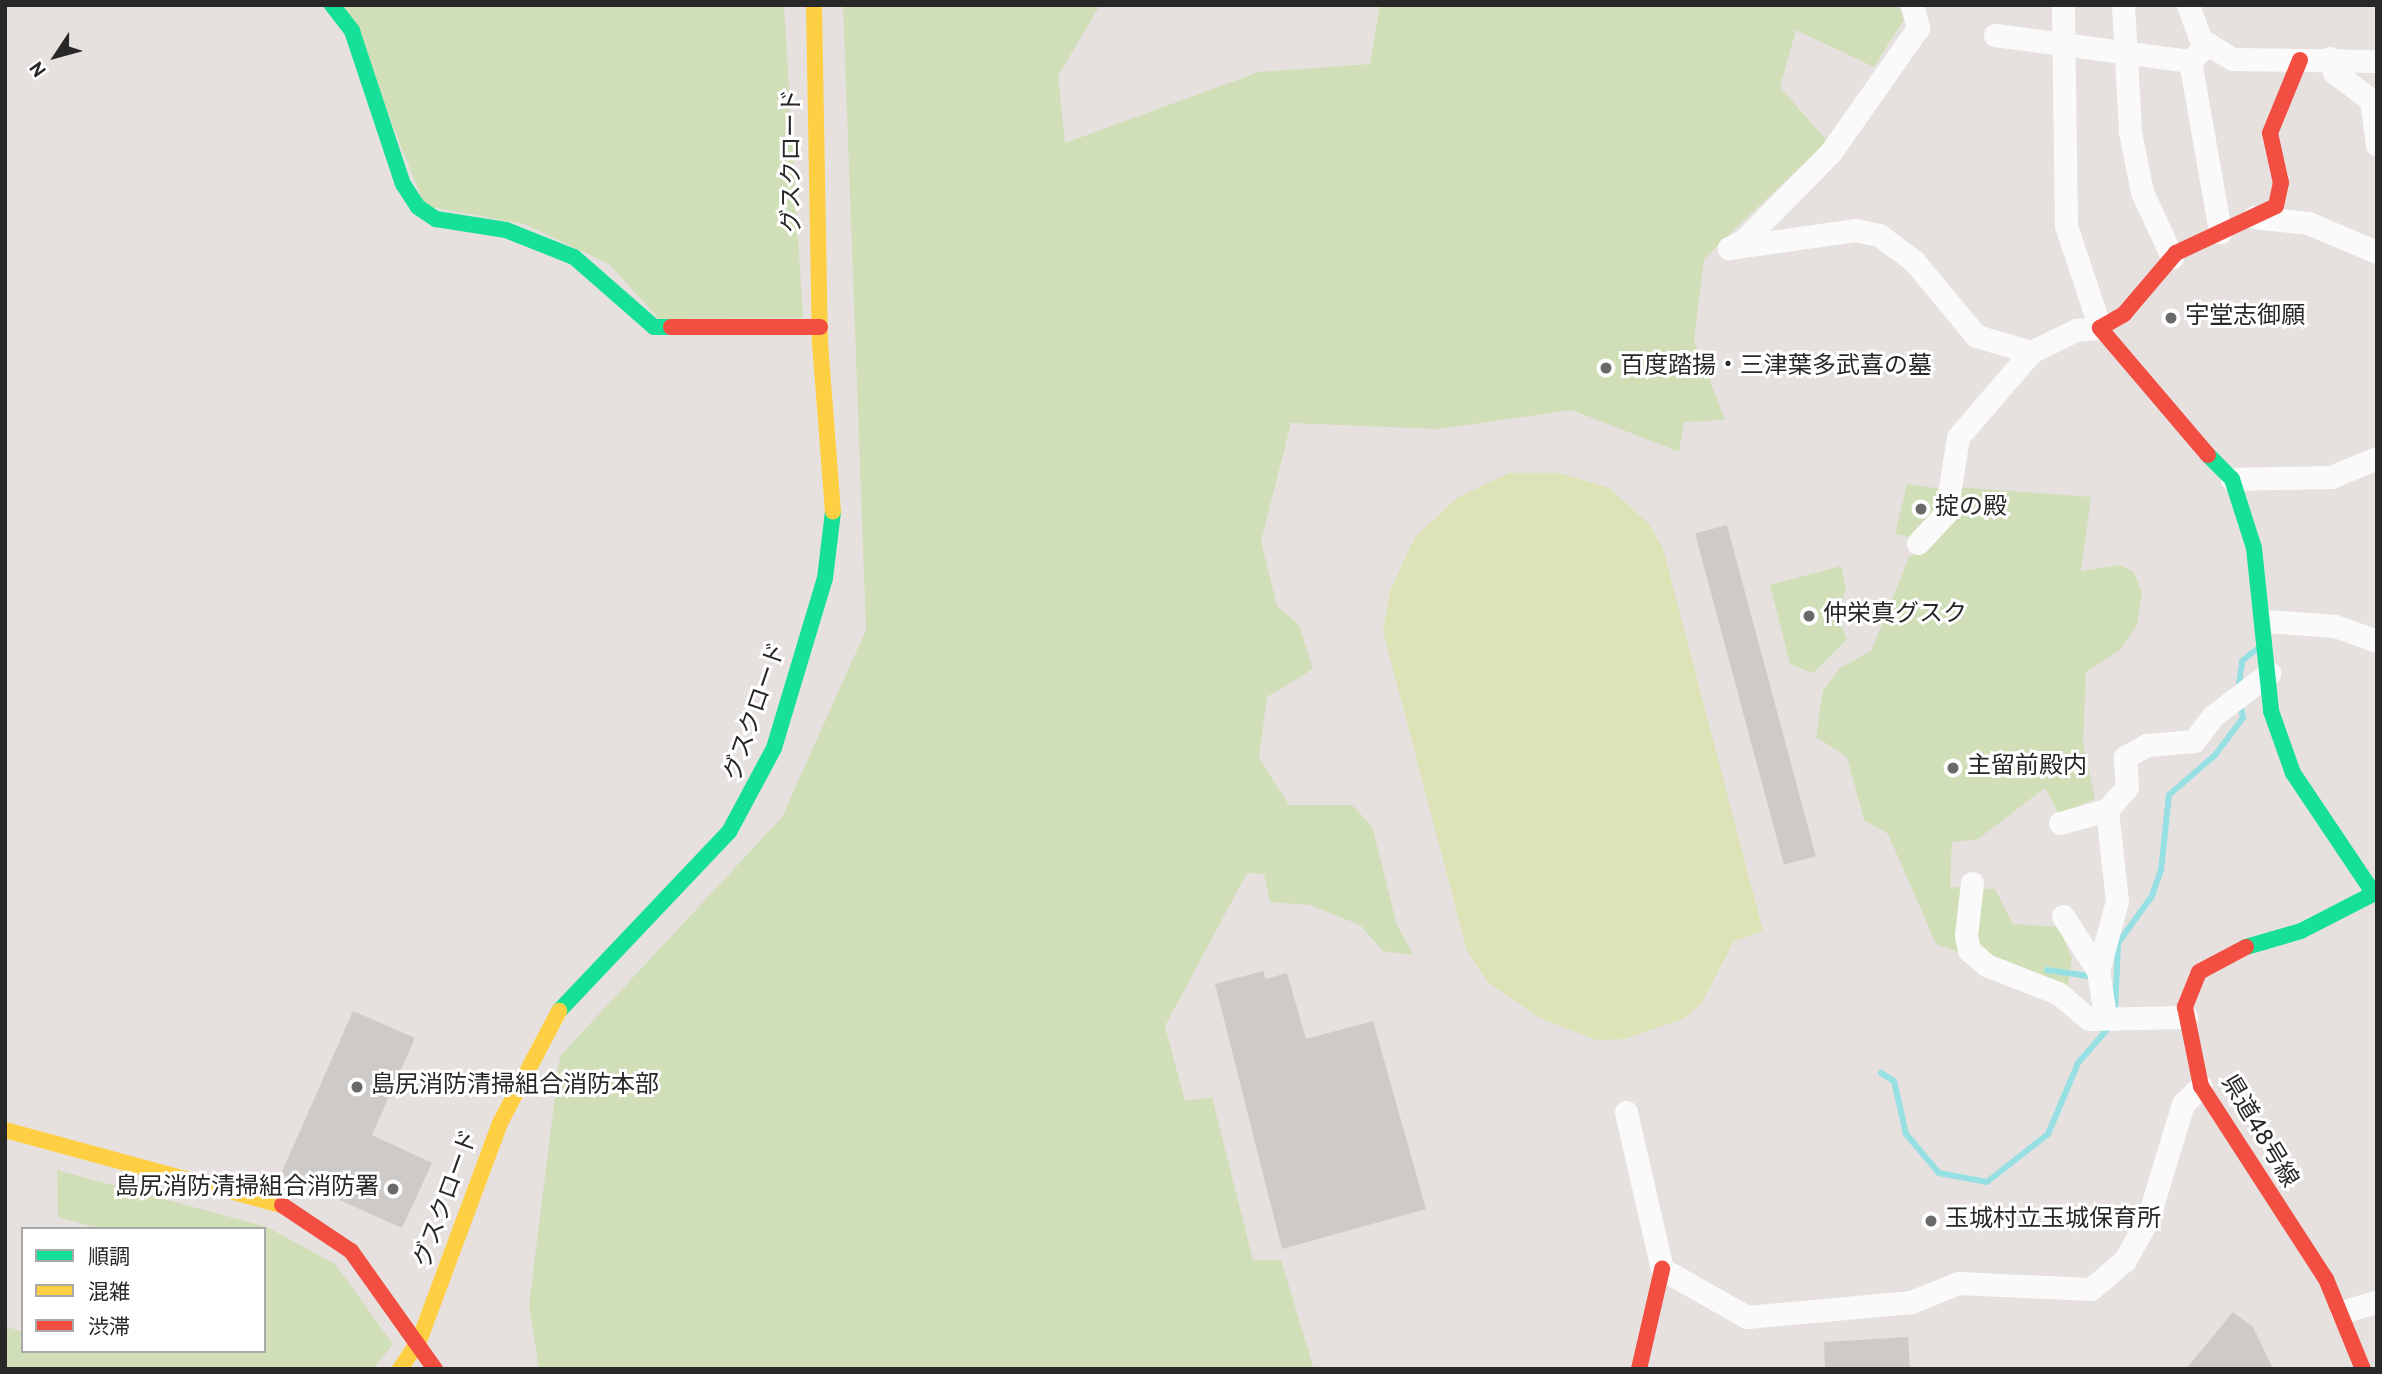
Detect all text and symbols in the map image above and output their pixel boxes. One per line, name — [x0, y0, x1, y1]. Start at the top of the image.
north arrow — [21, 21, 91, 91]
text: N — [25, 56, 53, 81]
street label: グスクロード — [780, 89, 808, 233]
place label: 宇堂志御願 — [2185, 304, 2305, 332]
marker: 宇堂志御願 — [2163, 310, 2179, 326]
place label: 百度踏揚・三津葉多武喜の墓 — [1620, 354, 1932, 382]
marker: 百度踏揚・三津葉多武喜の墓 — [1598, 360, 1614, 376]
place label: 掟の殿 — [1935, 495, 2007, 523]
marker: 掟の殿 — [1913, 501, 1929, 517]
place label: 仲栄真グスク — [1823, 602, 1967, 630]
marker: 仲栄真グスク — [1801, 608, 1817, 624]
street label: グスクロード — [720, 639, 794, 785]
place label: 主留前殿内 — [1967, 754, 2087, 782]
marker: 主留前殿内 — [1945, 760, 1961, 776]
street label: 県道48号線 — [2213, 1071, 2303, 1193]
place label: 島尻消防清掃組合消防本部 — [371, 1073, 659, 1101]
marker: 島尻消防清掃組合消防本部 — [349, 1079, 365, 1095]
street label: グスクロード — [410, 1126, 486, 1272]
place label: 島尻消防清掃組合消防署 — [115, 1175, 379, 1203]
marker: 島尻消防清掃組合消防署 — [385, 1181, 401, 1197]
place label: 玉城村立玉城保育所 — [1945, 1207, 2161, 1235]
marker: 玉城村立玉城保育所 — [1923, 1213, 1939, 1229]
legend — [21, 1227, 266, 1353]
text: 順調 — [88, 1245, 130, 1272]
text: 混雑 — [88, 1280, 130, 1307]
text: 渋滞 — [88, 1315, 130, 1342]

